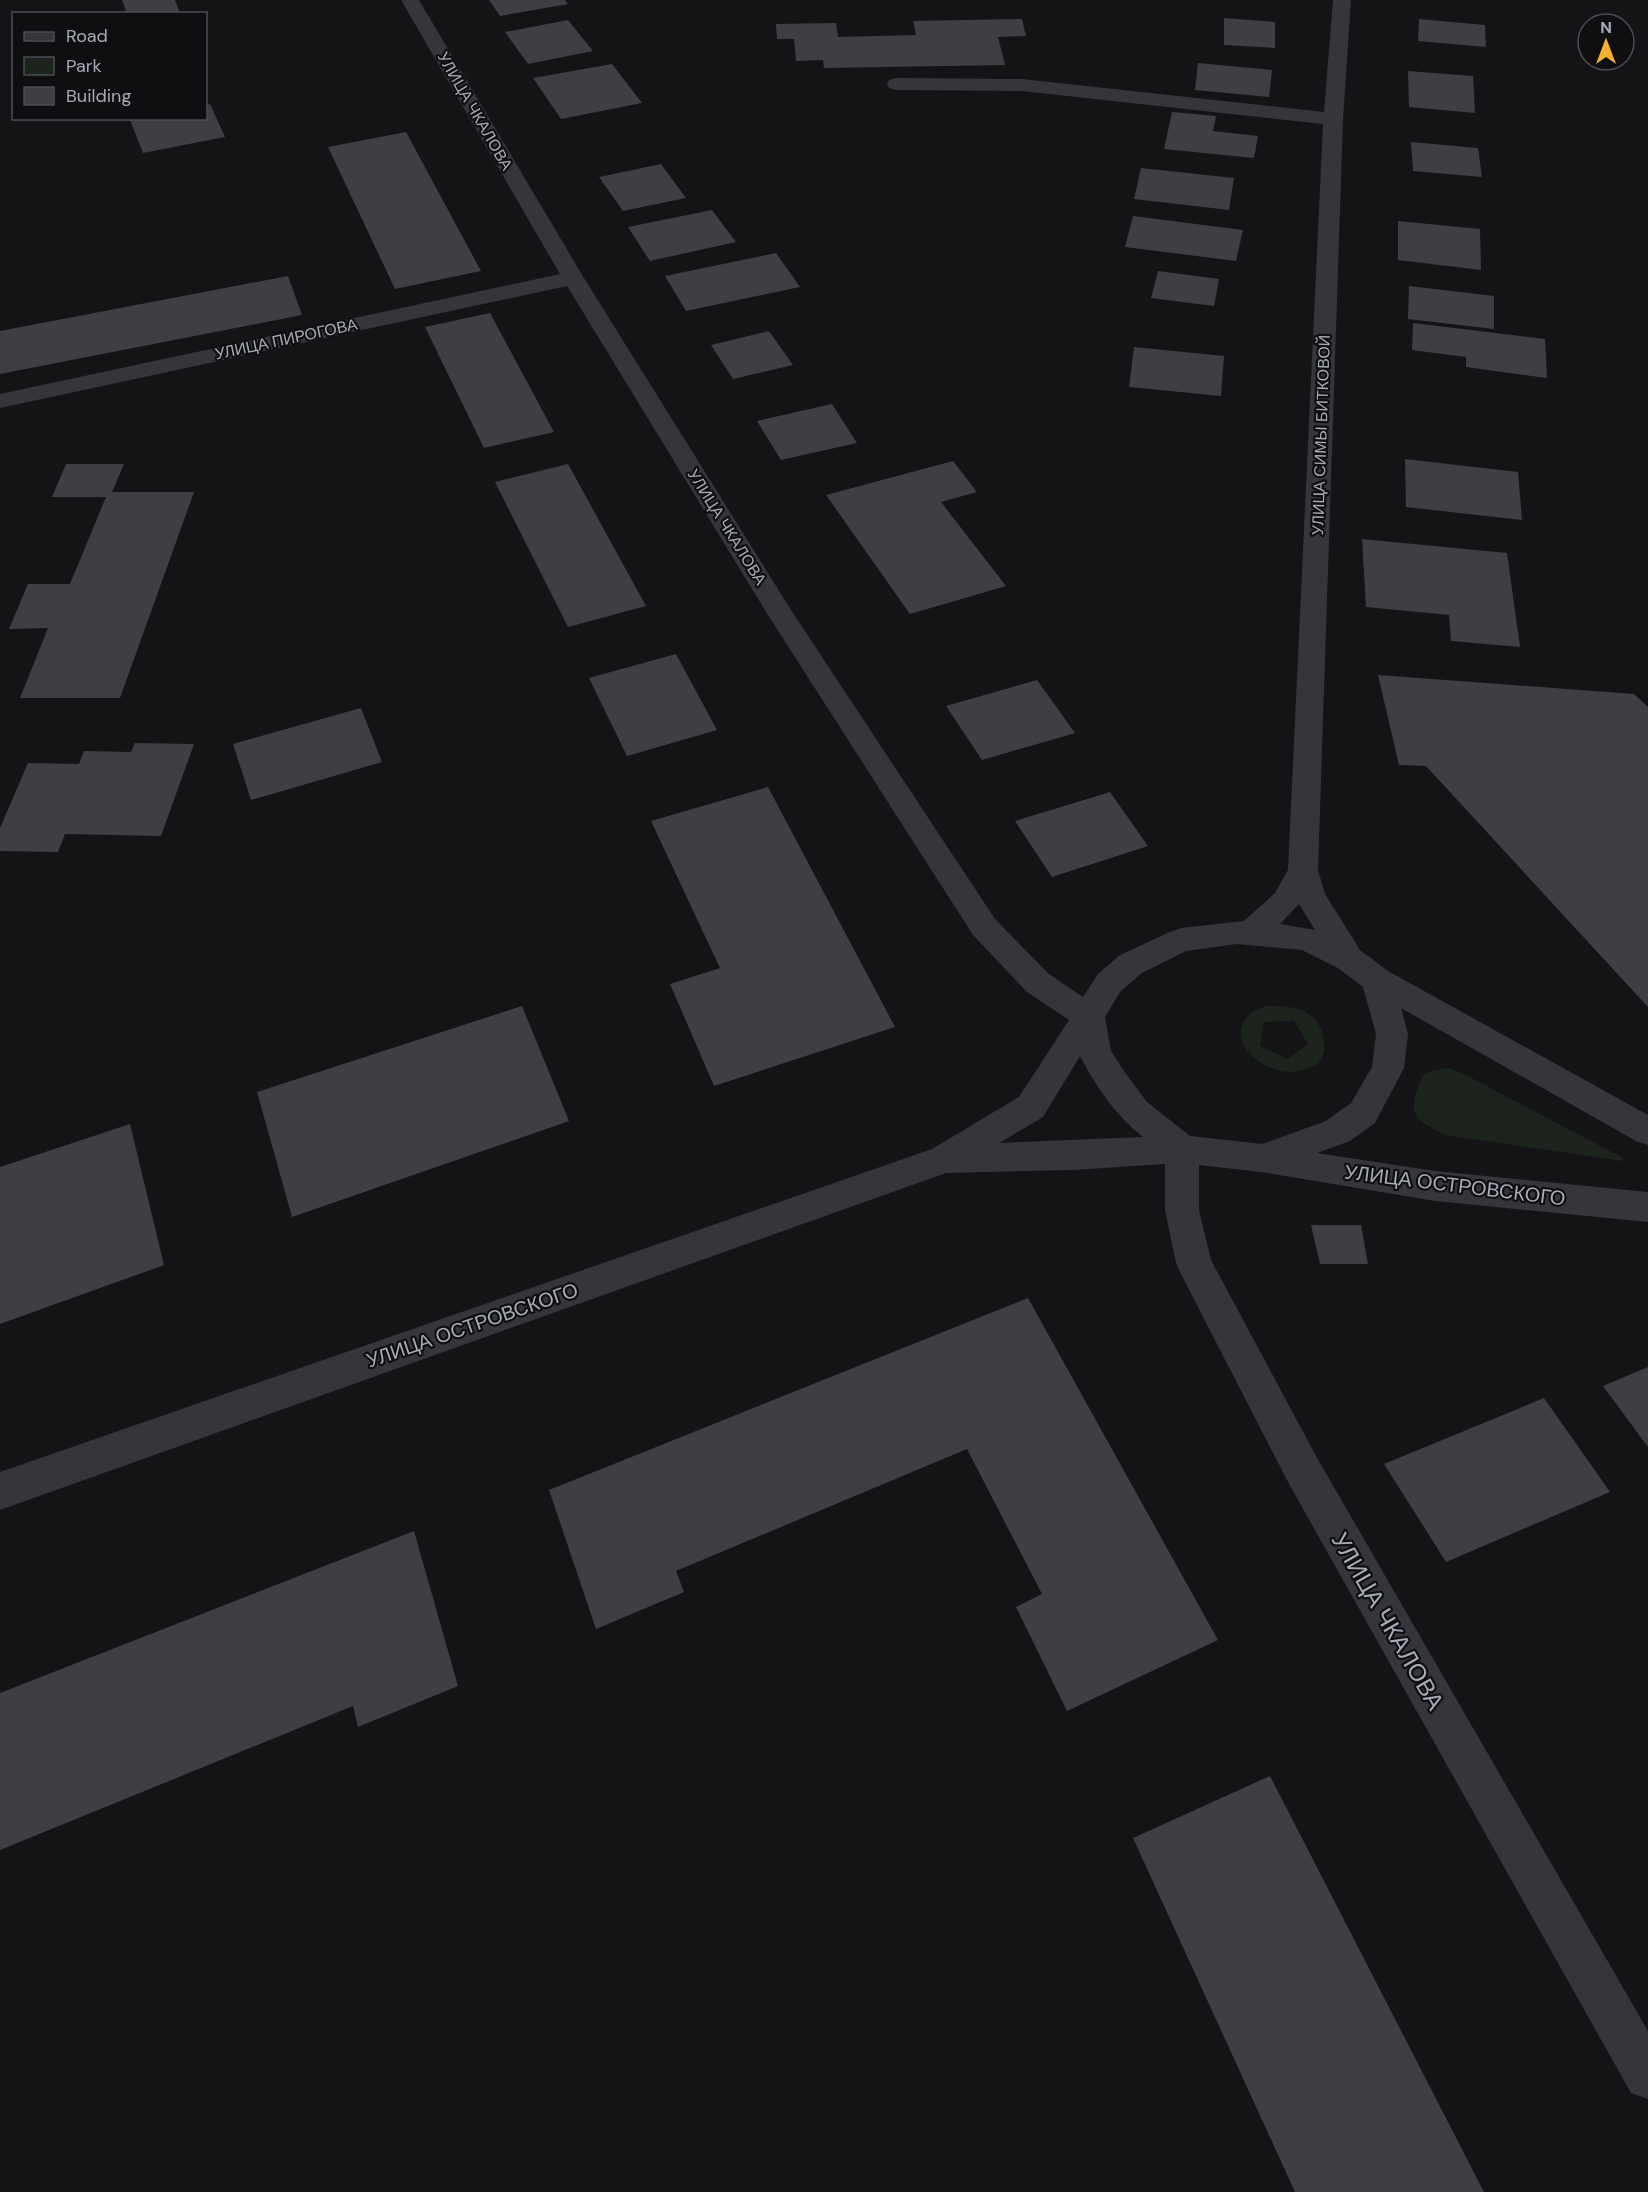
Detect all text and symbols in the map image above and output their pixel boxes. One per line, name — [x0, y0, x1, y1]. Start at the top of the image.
legend — [12, 12, 207, 120]
north arrow — [1576, 12, 1636, 72]
text: N — [1600, 17, 1612, 38]
text: Road — [66, 24, 108, 48]
street label: УЛИЦА ЧКАЛОВА — [433, 48, 518, 174]
text: Park — [66, 54, 102, 78]
text: Building — [66, 84, 131, 108]
street label: УЛИЦА ПИРОГОВА — [213, 314, 360, 364]
street label: УЛИЦА СИМЫ БИТКОВОЙ — [1307, 334, 1335, 536]
street label: УЛИЦА ЧКАЛОВА — [683, 465, 771, 589]
street label: УЛИЦА ОСТРОВСКОГО — [1343, 1159, 1567, 1211]
street label: УЛИЦА ОСТРОВСКОГО — [363, 1277, 581, 1373]
street label: УЛИЦА ЧКАЛОВА — [1325, 1527, 1451, 1715]

